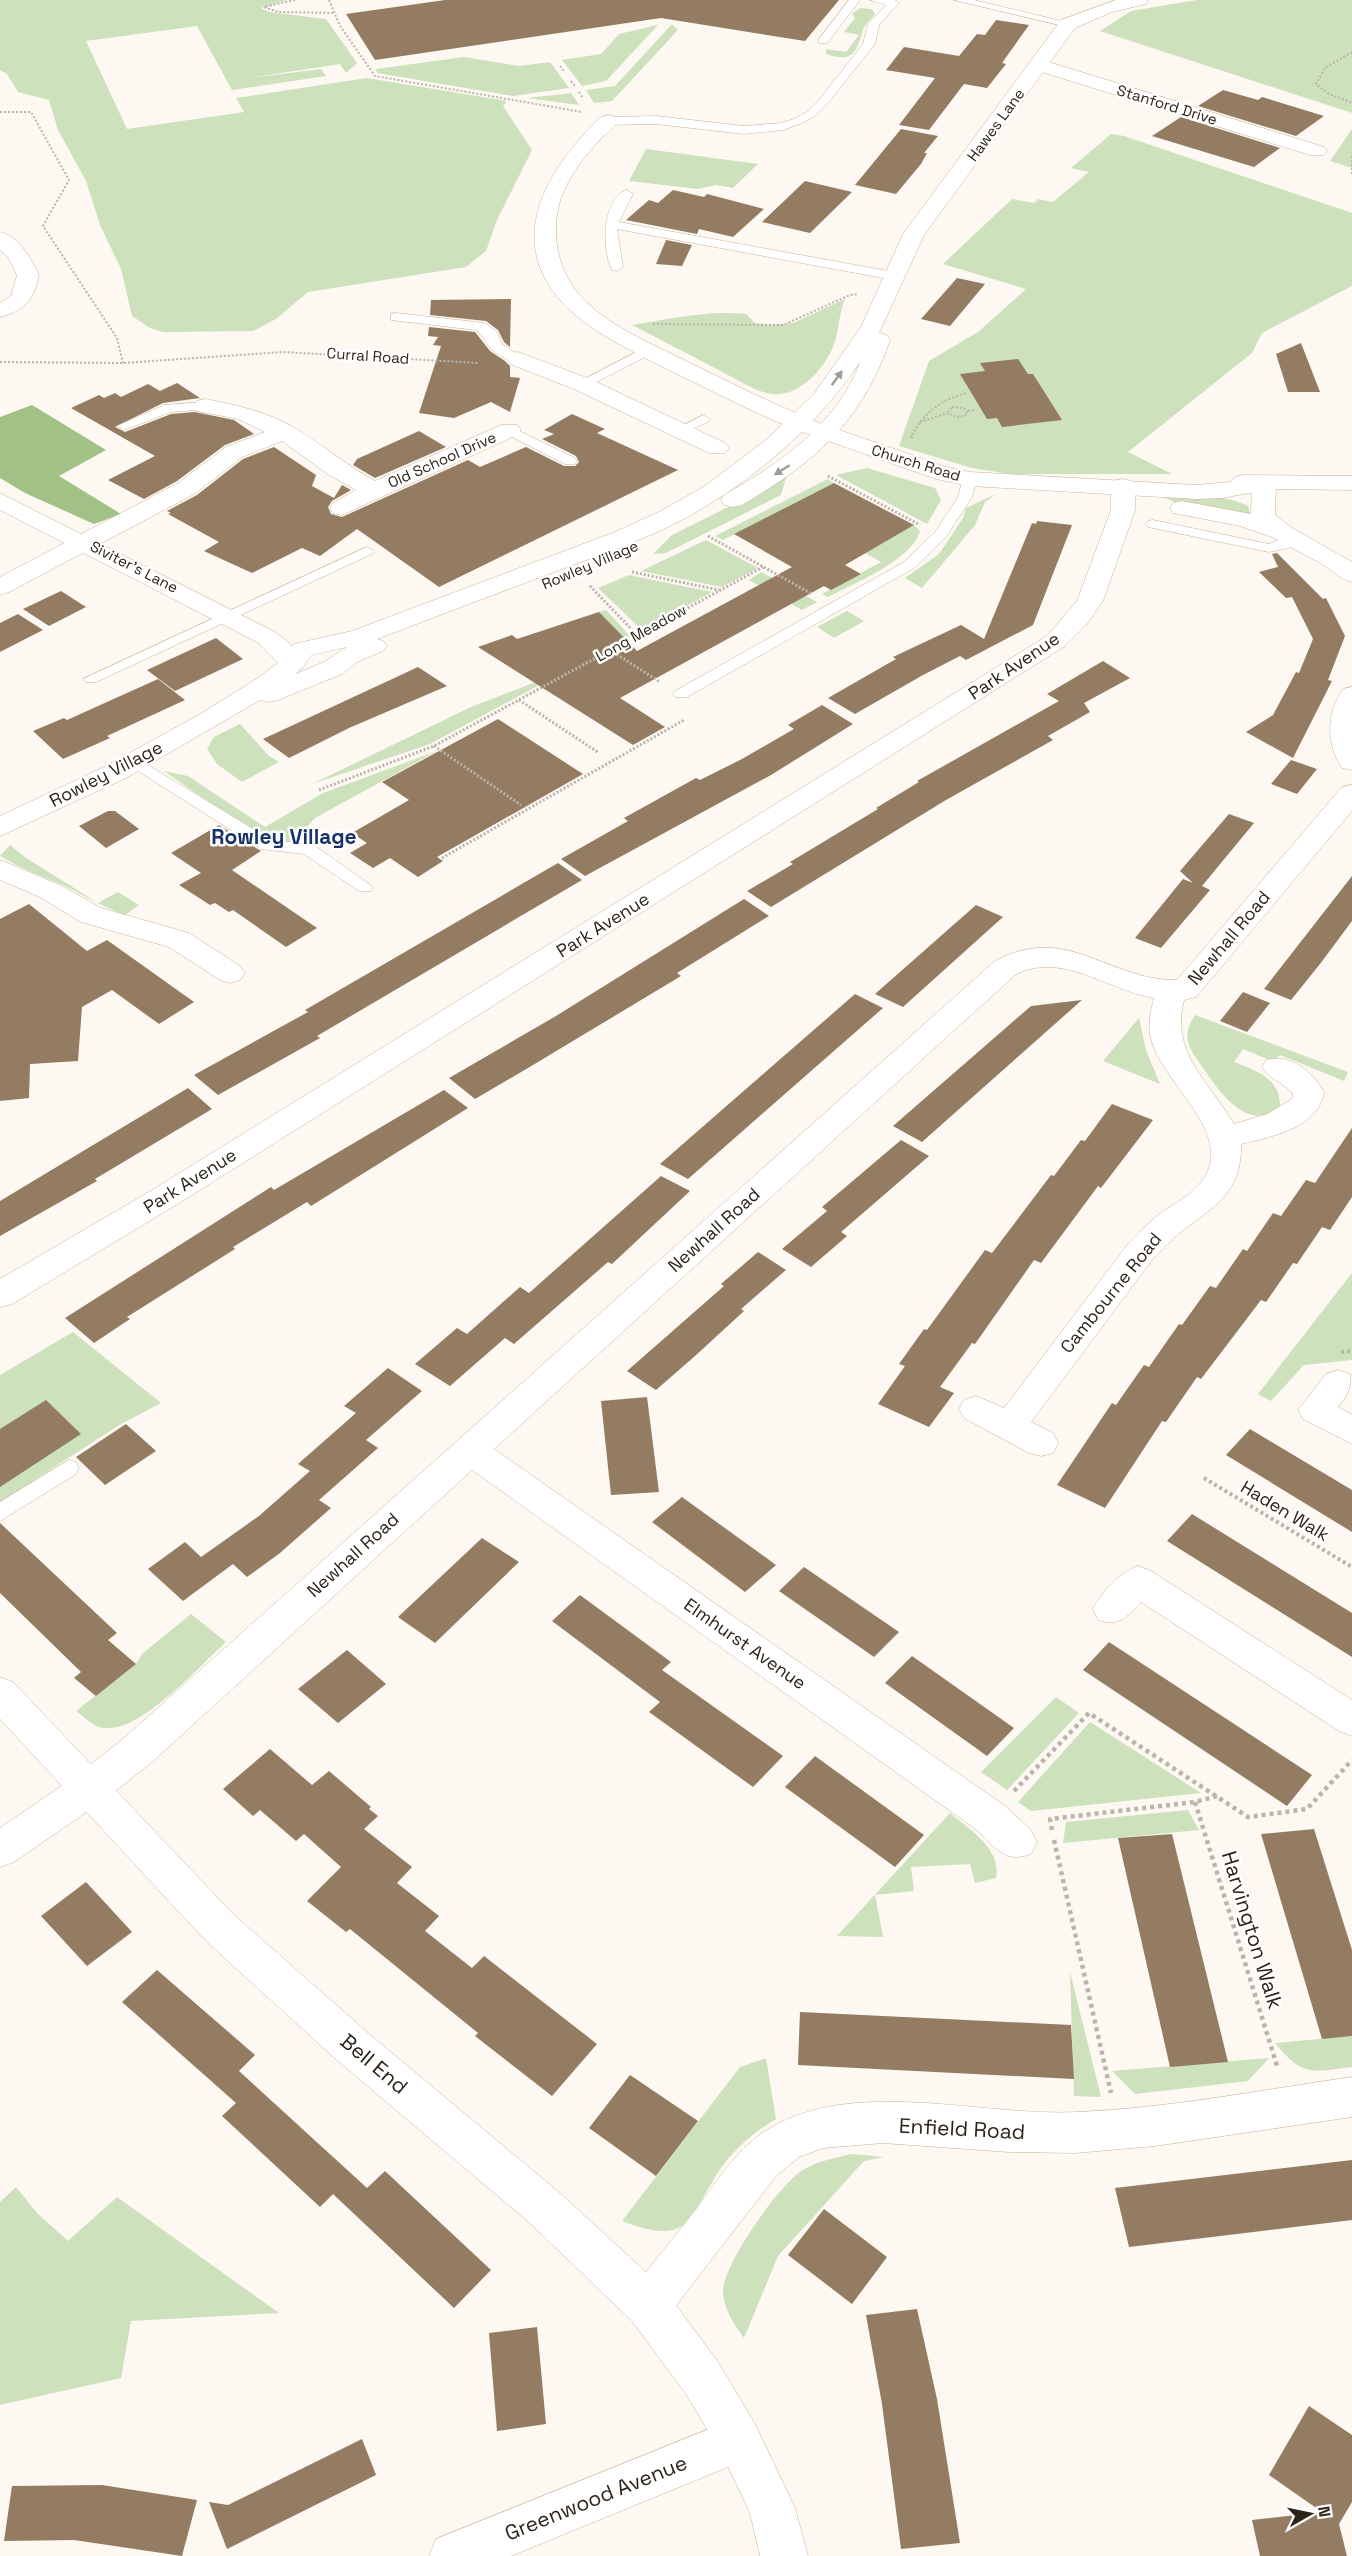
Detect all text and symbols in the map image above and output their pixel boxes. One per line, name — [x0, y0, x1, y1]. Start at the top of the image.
street label: Stanford Drive — [1115, 80, 1220, 129]
street label: Hawes Lane — [963, 84, 1029, 165]
street label: Curral Road — [326, 343, 410, 368]
one-way arrow — [831, 371, 843, 387]
street label: Old School Drive — [385, 427, 499, 492]
street label: Church Road — [869, 440, 963, 485]
one-way arrow — [774, 464, 790, 475]
street label: Siviter's Lane — [87, 536, 181, 597]
street label: Rowley Village — [539, 536, 641, 593]
street label: Long Meadow — [592, 600, 690, 665]
street label: Park Avenue — [964, 627, 1064, 705]
street label: Rowley Village — [45, 735, 166, 812]
district label: Rowley Village — [211, 823, 357, 850]
street label: Newhall Road — [1183, 886, 1275, 989]
street label: Park Avenue — [552, 887, 654, 962]
street label: Park Avenue — [139, 1143, 241, 1218]
street label: Newhall Road — [663, 1182, 764, 1277]
street label: Cambourne Road — [1055, 1228, 1166, 1358]
street label: Haden Walk — [1237, 1475, 1334, 1546]
street label: Newhall Road — [302, 1507, 403, 1602]
street label: Elmhurst Avenue — [680, 1593, 811, 1694]
street label: Harvington Walk — [1216, 1848, 1289, 2012]
street label: Bell End — [335, 2027, 414, 2100]
street label: Enfield Road — [898, 2112, 1026, 2145]
street label: Greenwood Avenue — [501, 2449, 691, 2546]
north arrow — [1280, 2484, 1340, 2544]
text: N — [1313, 2505, 1336, 2519]

